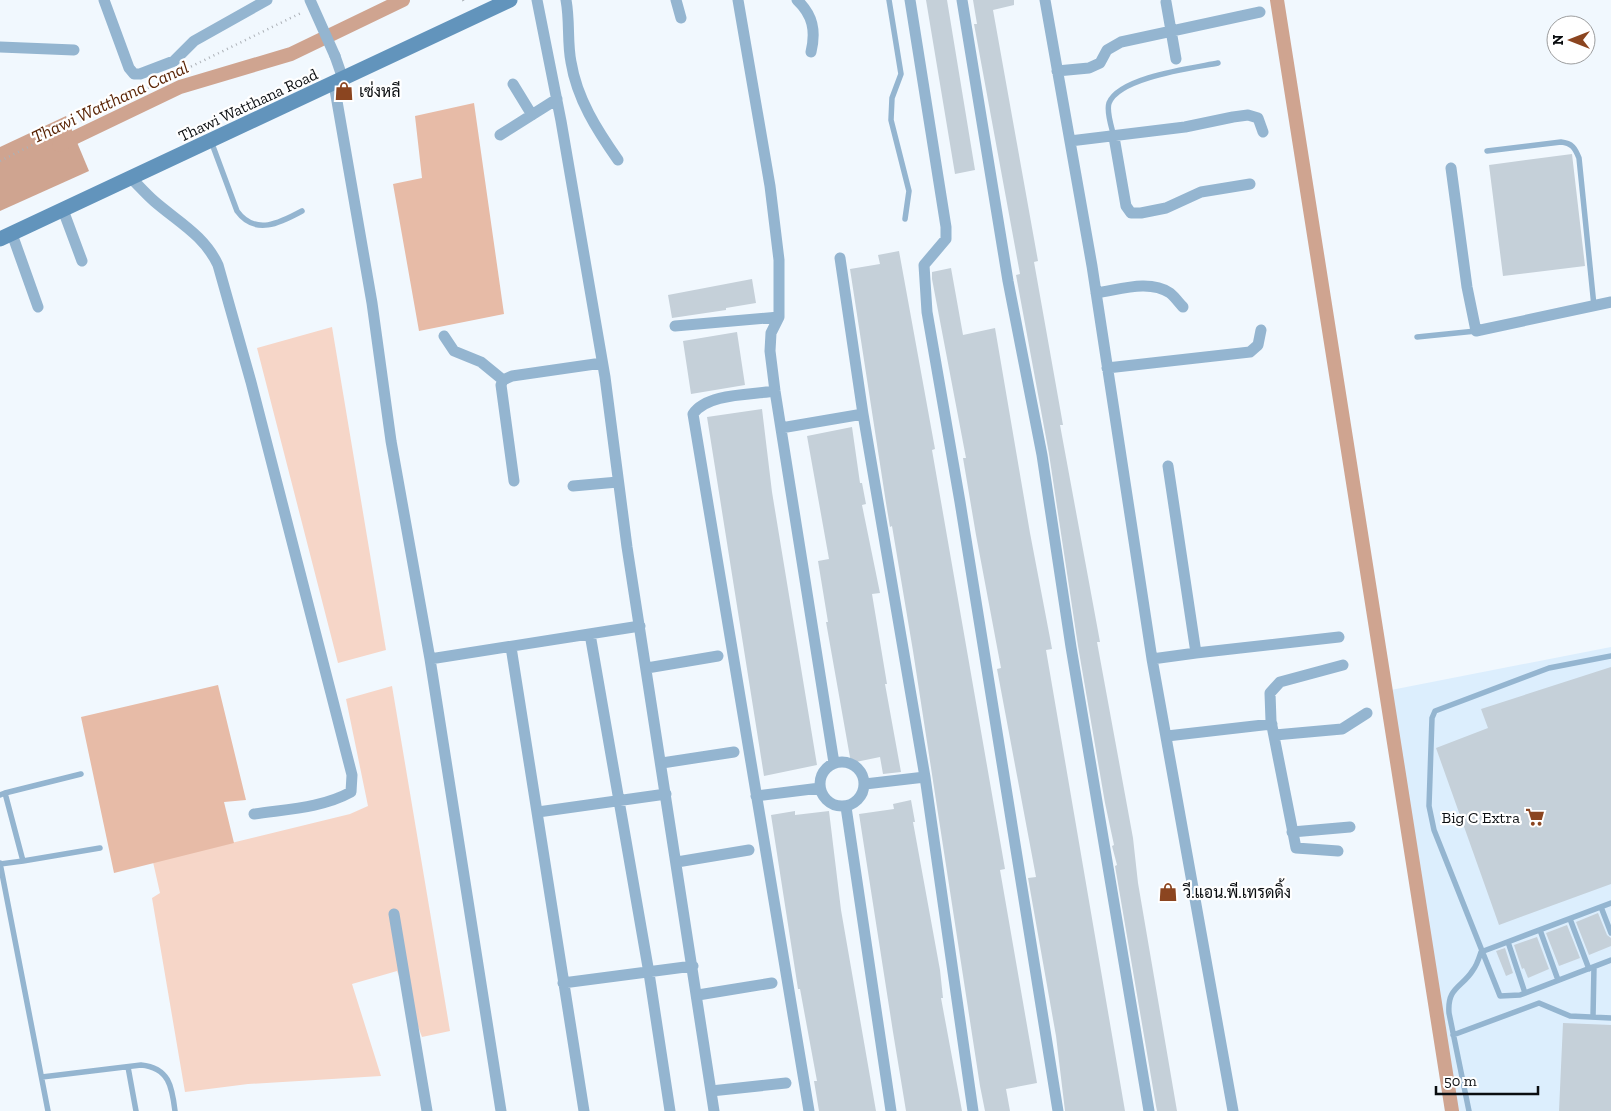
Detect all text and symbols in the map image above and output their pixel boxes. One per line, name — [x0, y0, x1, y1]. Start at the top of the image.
north arrow — [1546, 15, 1596, 65]
text: N — [1550, 34, 1567, 45]
water label: Thawi Watthana Canal — [28, 56, 192, 148]
street label: Thawi Watthana Road — [175, 64, 321, 146]
shop icon: เซ่งหลี — [333, 80, 355, 102]
place label: เซ่งหลี — [359, 80, 401, 101]
supermarket icon: Big C Extra — [1524, 806, 1546, 828]
place label: Big C Extra — [1441, 808, 1520, 827]
place label: วี.แอน.พี.เทรดดิ้ง — [1182, 878, 1291, 902]
shop icon: วี.แอน.พี.เทรดดิ้ง — [1157, 881, 1179, 903]
scale bar — [1436, 1064, 1538, 1096]
text: 50 m — [1444, 1072, 1477, 1090]

